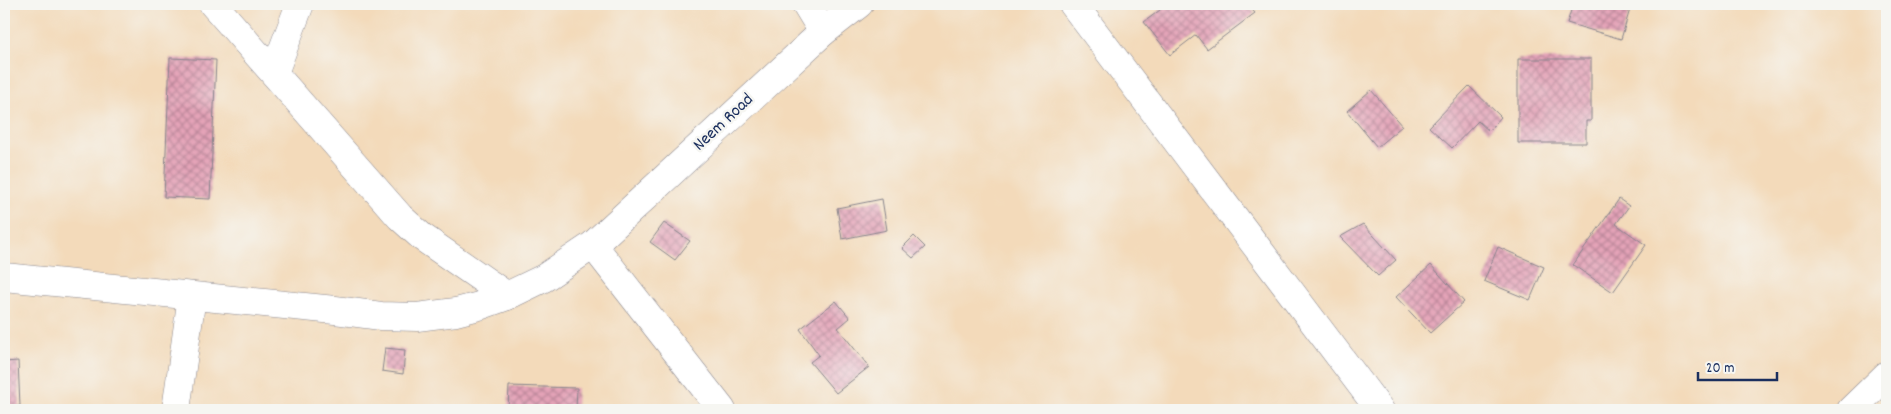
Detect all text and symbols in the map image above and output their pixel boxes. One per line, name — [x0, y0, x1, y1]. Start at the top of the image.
street label: Neem Road — [688, 88, 760, 158]
scale bar — [1698, 349, 1777, 381]
text: 20 m — [1706, 358, 1734, 380]

